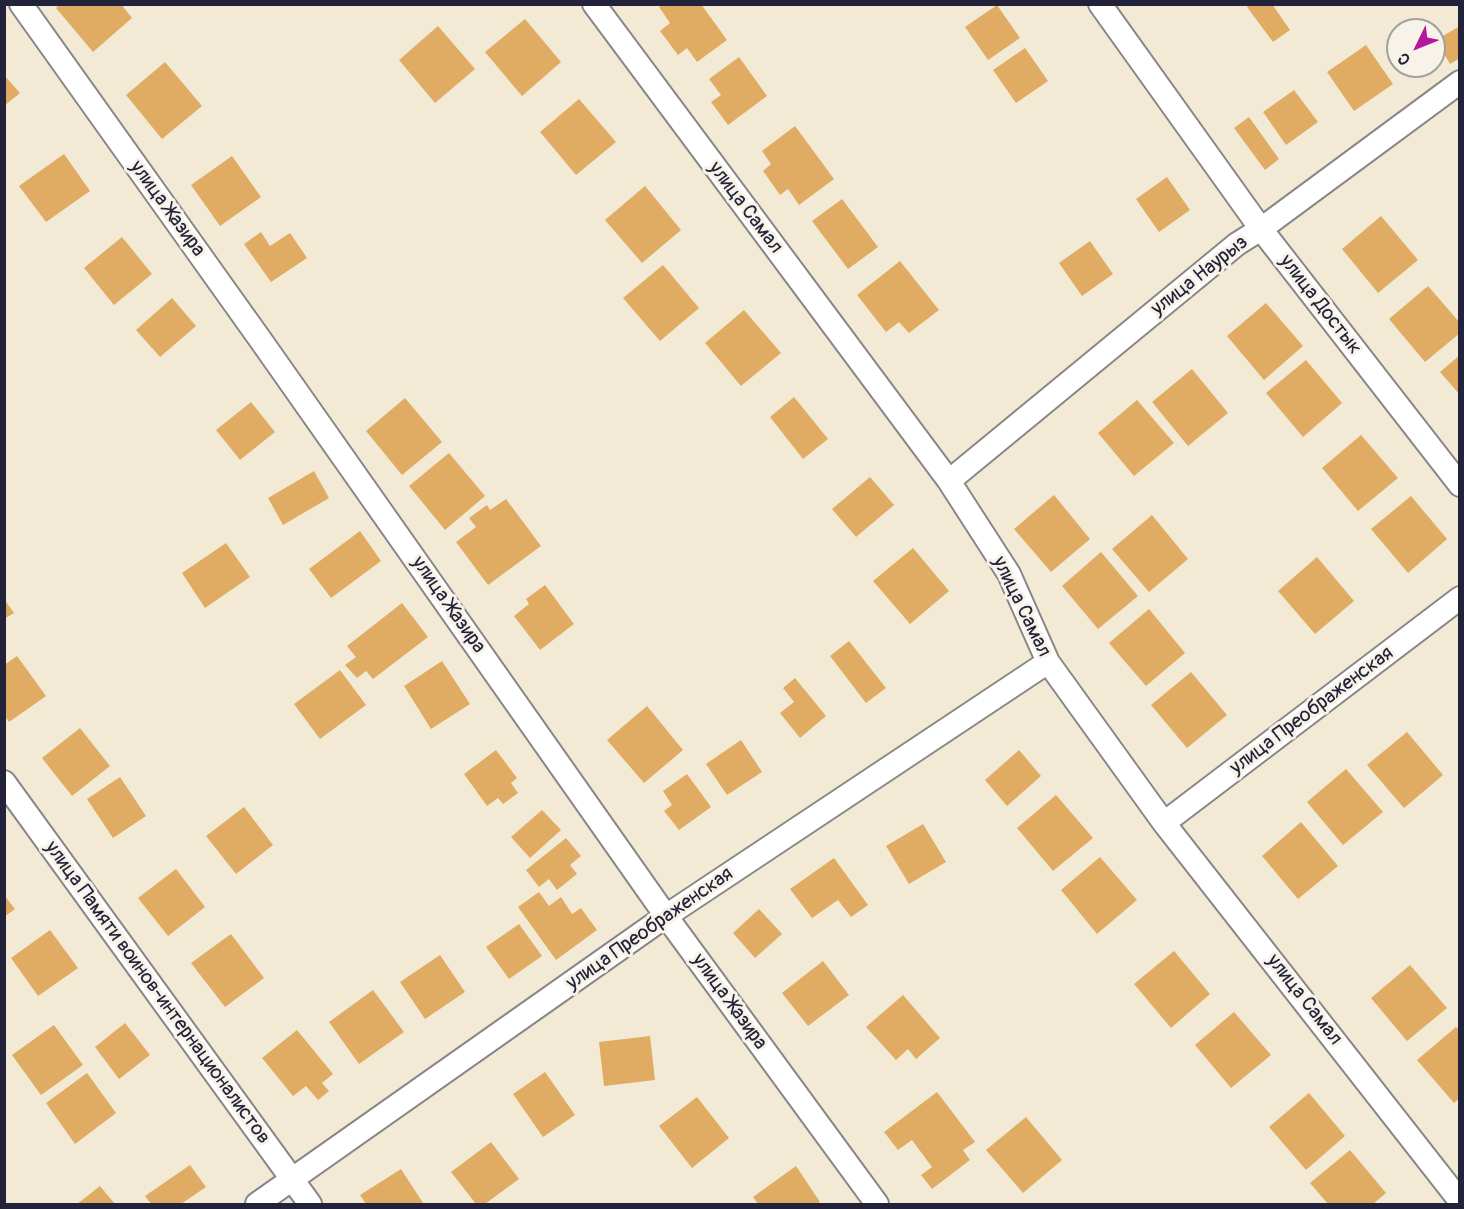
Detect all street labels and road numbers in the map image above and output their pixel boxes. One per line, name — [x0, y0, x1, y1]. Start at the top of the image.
street label: улица Жазира — [124, 156, 210, 262]
street label: улица Самал — [703, 157, 787, 259]
street label: улица Наурыз — [1147, 231, 1253, 321]
street label: улица Достык — [1274, 250, 1366, 360]
street label: улица Жазира — [406, 552, 490, 658]
street label: улица Самал — [986, 553, 1056, 661]
street label: улица Преображенская — [1226, 642, 1398, 780]
street label: улица Памяти воинов-интернационалистов — [39, 837, 275, 1149]
street label: улица Преображенская — [562, 862, 738, 996]
street label: улица Жазира — [686, 949, 772, 1055]
street label: улица Самал — [1261, 950, 1347, 1050]

